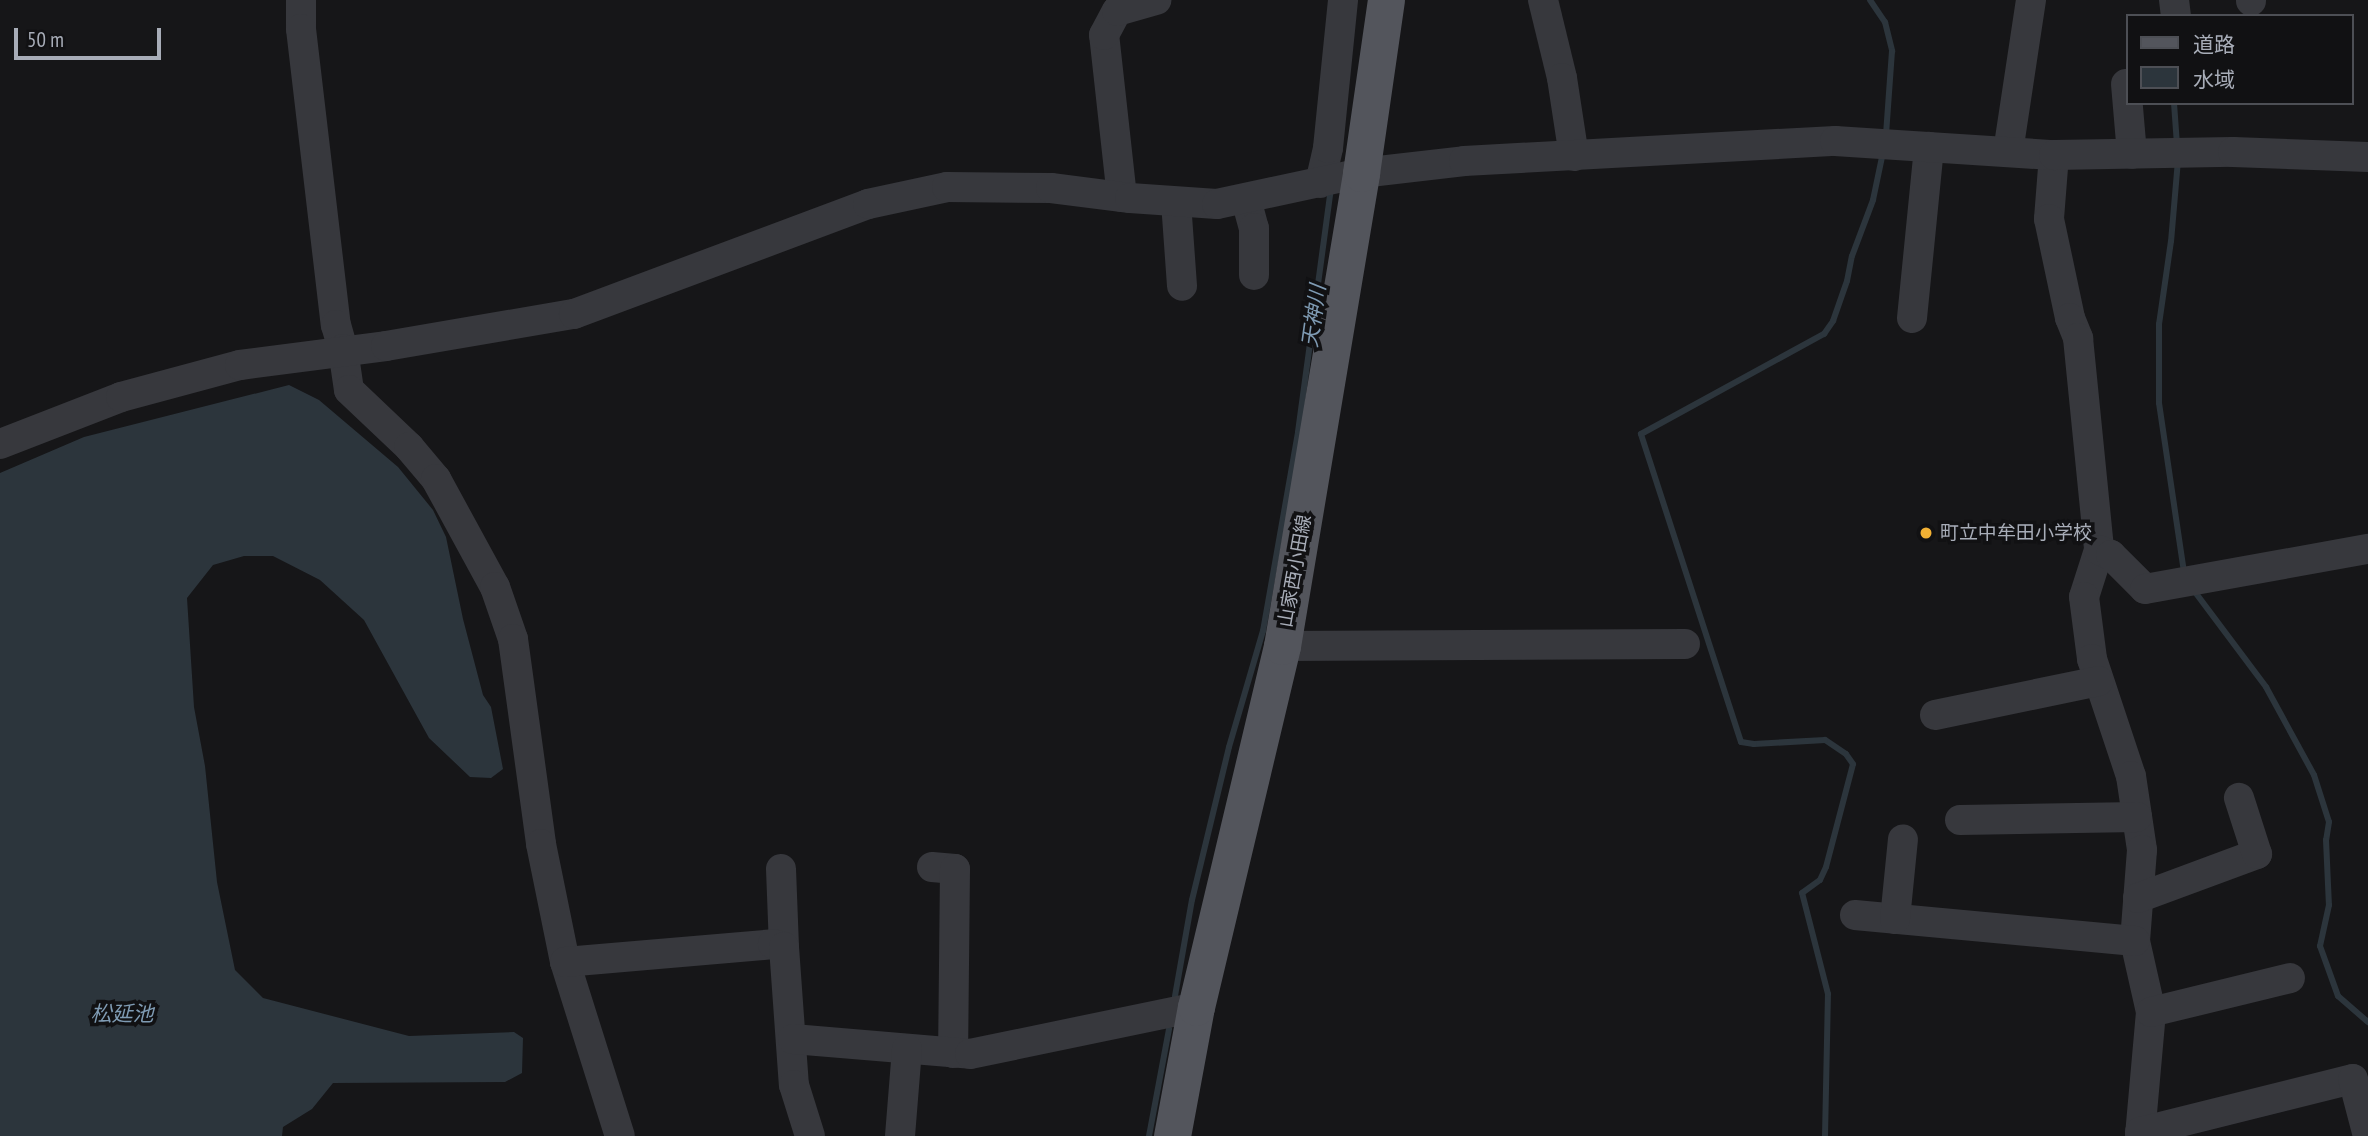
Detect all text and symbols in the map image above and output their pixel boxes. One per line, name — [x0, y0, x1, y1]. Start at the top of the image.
scale bar — [18, 14, 164, 58]
legend — [2126, 14, 2354, 105]
text: 50 m — [27, 26, 64, 53]
text: 道路 — [2193, 31, 2235, 58]
text: 水域 — [2193, 66, 2235, 93]
water label: 天神川 — [1297, 283, 1331, 349]
street label: 山家西小田線 — [1274, 513, 1316, 629]
place label: 町立中牟田小学校 — [1940, 522, 2092, 544]
marker: 町立中牟田小学校 — [1918, 525, 1934, 541]
water label: 松延池 — [91, 1001, 153, 1027]

